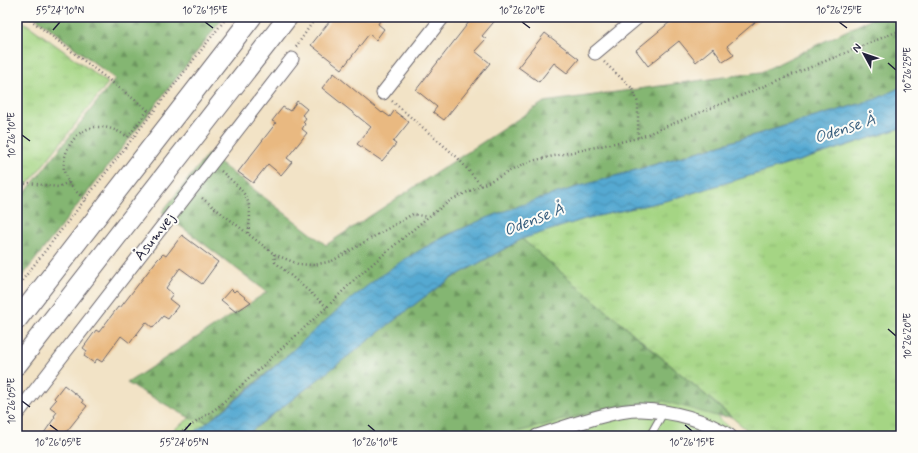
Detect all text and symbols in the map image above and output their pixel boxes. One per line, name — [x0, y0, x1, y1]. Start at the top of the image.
text: 55°24'10"N — [36, 4, 84, 18]
text: 10°26'15"E — [182, 4, 228, 18]
text: 10°26'20"E — [499, 4, 545, 18]
text: 10°26'25"E — [816, 4, 862, 18]
north arrow — [844, 34, 884, 74]
text: N — [849, 41, 865, 56]
text: 10°26'25"E — [901, 47, 915, 93]
water label: Odense Å — [812, 109, 879, 149]
text: 10°26'10"E — [5, 112, 19, 158]
water label: Odense Å — [501, 198, 568, 242]
street label: Åsumvej — [129, 208, 180, 265]
text: 10°26'20"E — [901, 313, 915, 359]
text: 10°26'05"E — [5, 378, 19, 424]
text: 10°26'05"E — [35, 436, 81, 450]
text: 55°24'05"N — [159, 436, 209, 450]
text: 10°26'10"E — [352, 436, 398, 450]
text: 10°26'15"E — [669, 436, 715, 450]

